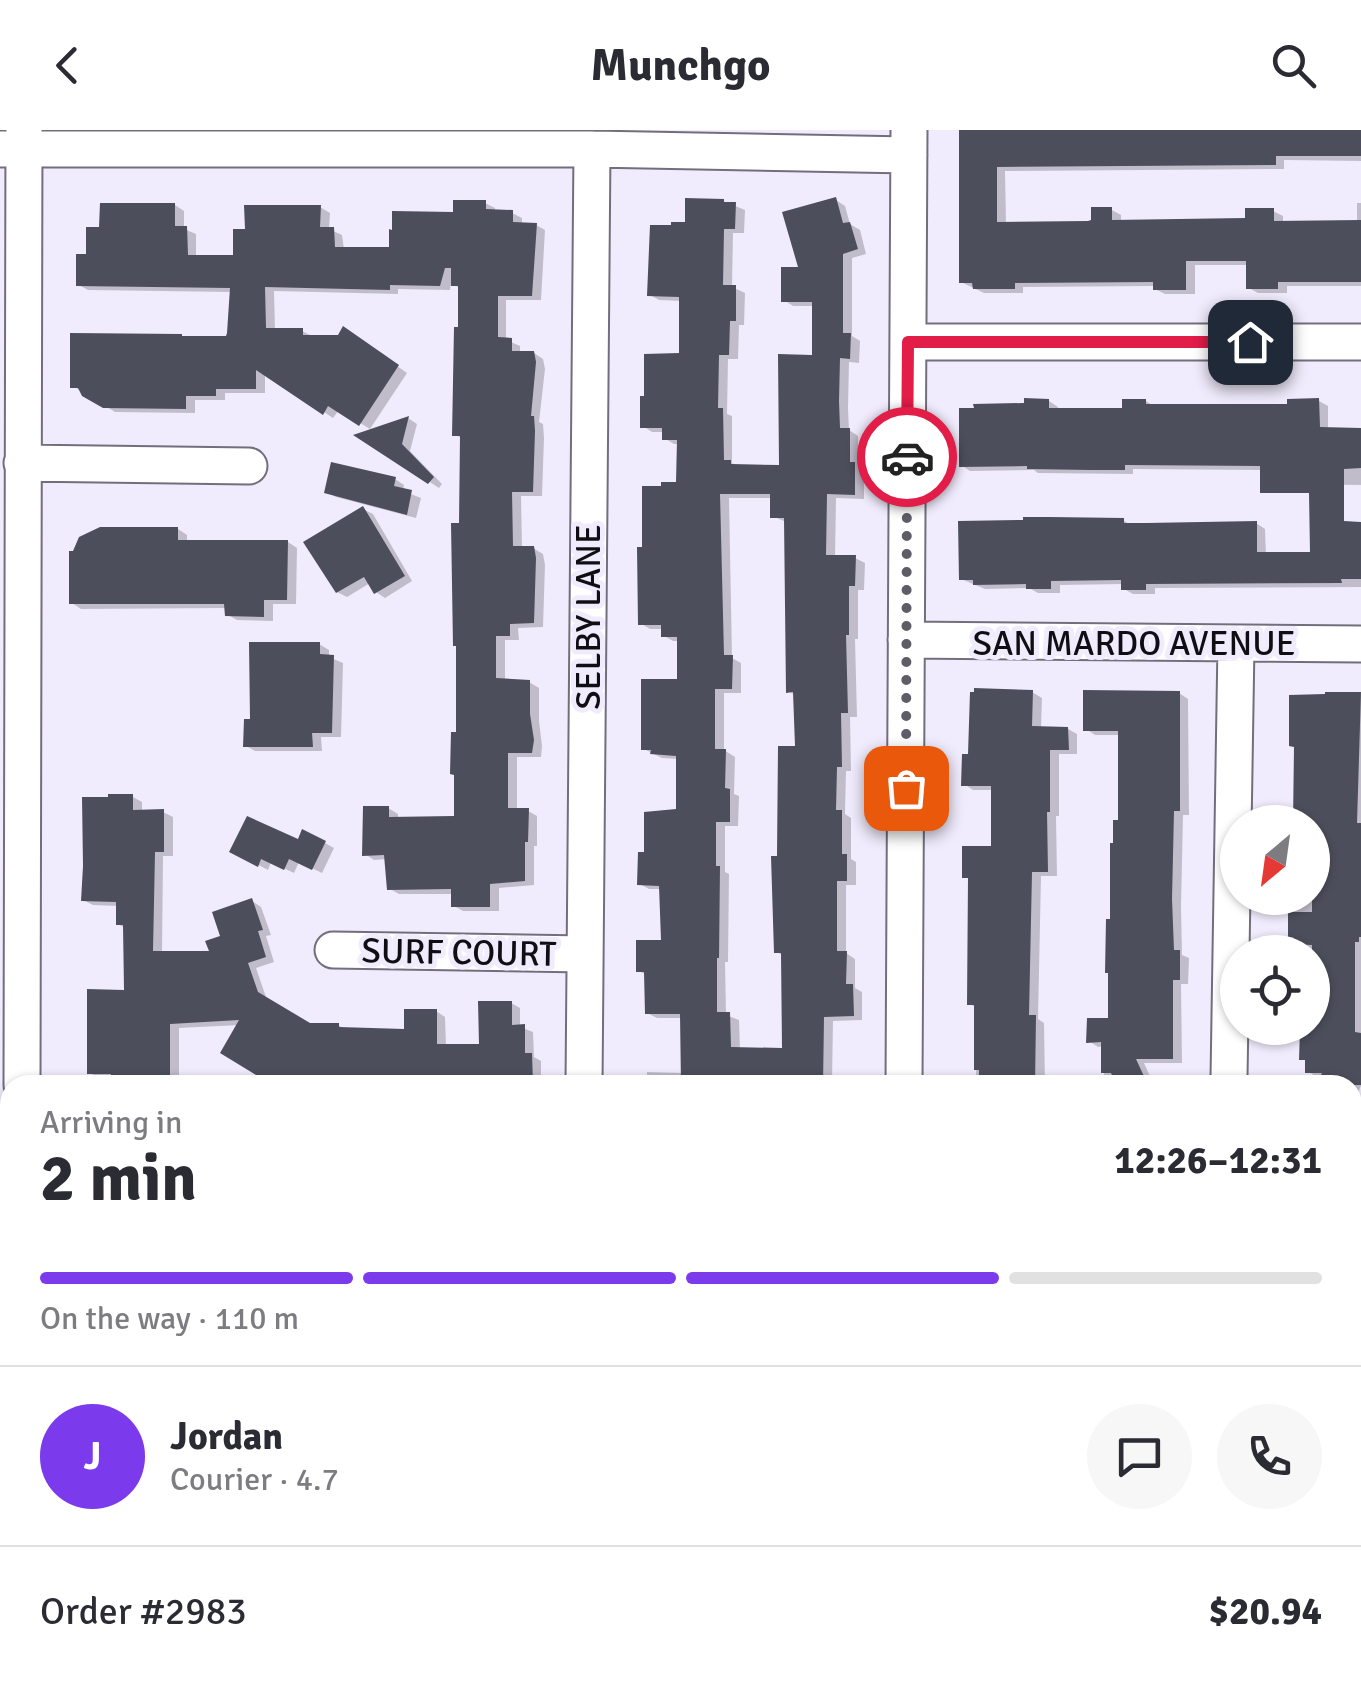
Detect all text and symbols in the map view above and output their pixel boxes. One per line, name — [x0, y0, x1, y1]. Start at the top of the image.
icon: back — [40, 38, 95, 93]
text: Munchgo — [590, 38, 771, 93]
icon: search — [1266, 38, 1321, 93]
pin — [1208, 300, 1293, 385]
icon: home — [1223, 315, 1278, 370]
courier — [857, 407, 957, 507]
icon: car — [880, 430, 935, 485]
street label: SELBY LANE — [567, 524, 610, 710]
street label: SAN MARDO AVENUE — [973, 622, 1295, 665]
pin — [864, 746, 949, 831]
icon: bag — [879, 761, 934, 816]
north arrow — [1220, 805, 1330, 915]
map controls — [1220, 805, 1330, 1045]
street label: SURF COURT — [361, 929, 557, 976]
button: locate — [1220, 935, 1330, 1045]
text: Arriving in — [40, 1103, 182, 1142]
text: 12:26–12:31 — [1114, 1137, 1322, 1184]
text: 2 min — [40, 1139, 197, 1219]
text: On the way · 110 m — [40, 1299, 299, 1338]
button: chat — [1087, 1404, 1192, 1509]
button: phone — [1217, 1404, 1322, 1509]
text: Jordan — [170, 1413, 283, 1460]
text: J — [84, 1433, 101, 1480]
text: Courier · 4.7 — [170, 1460, 339, 1499]
text: Order #2983 — [40, 1588, 247, 1635]
text: $20.94 — [1209, 1588, 1322, 1635]

